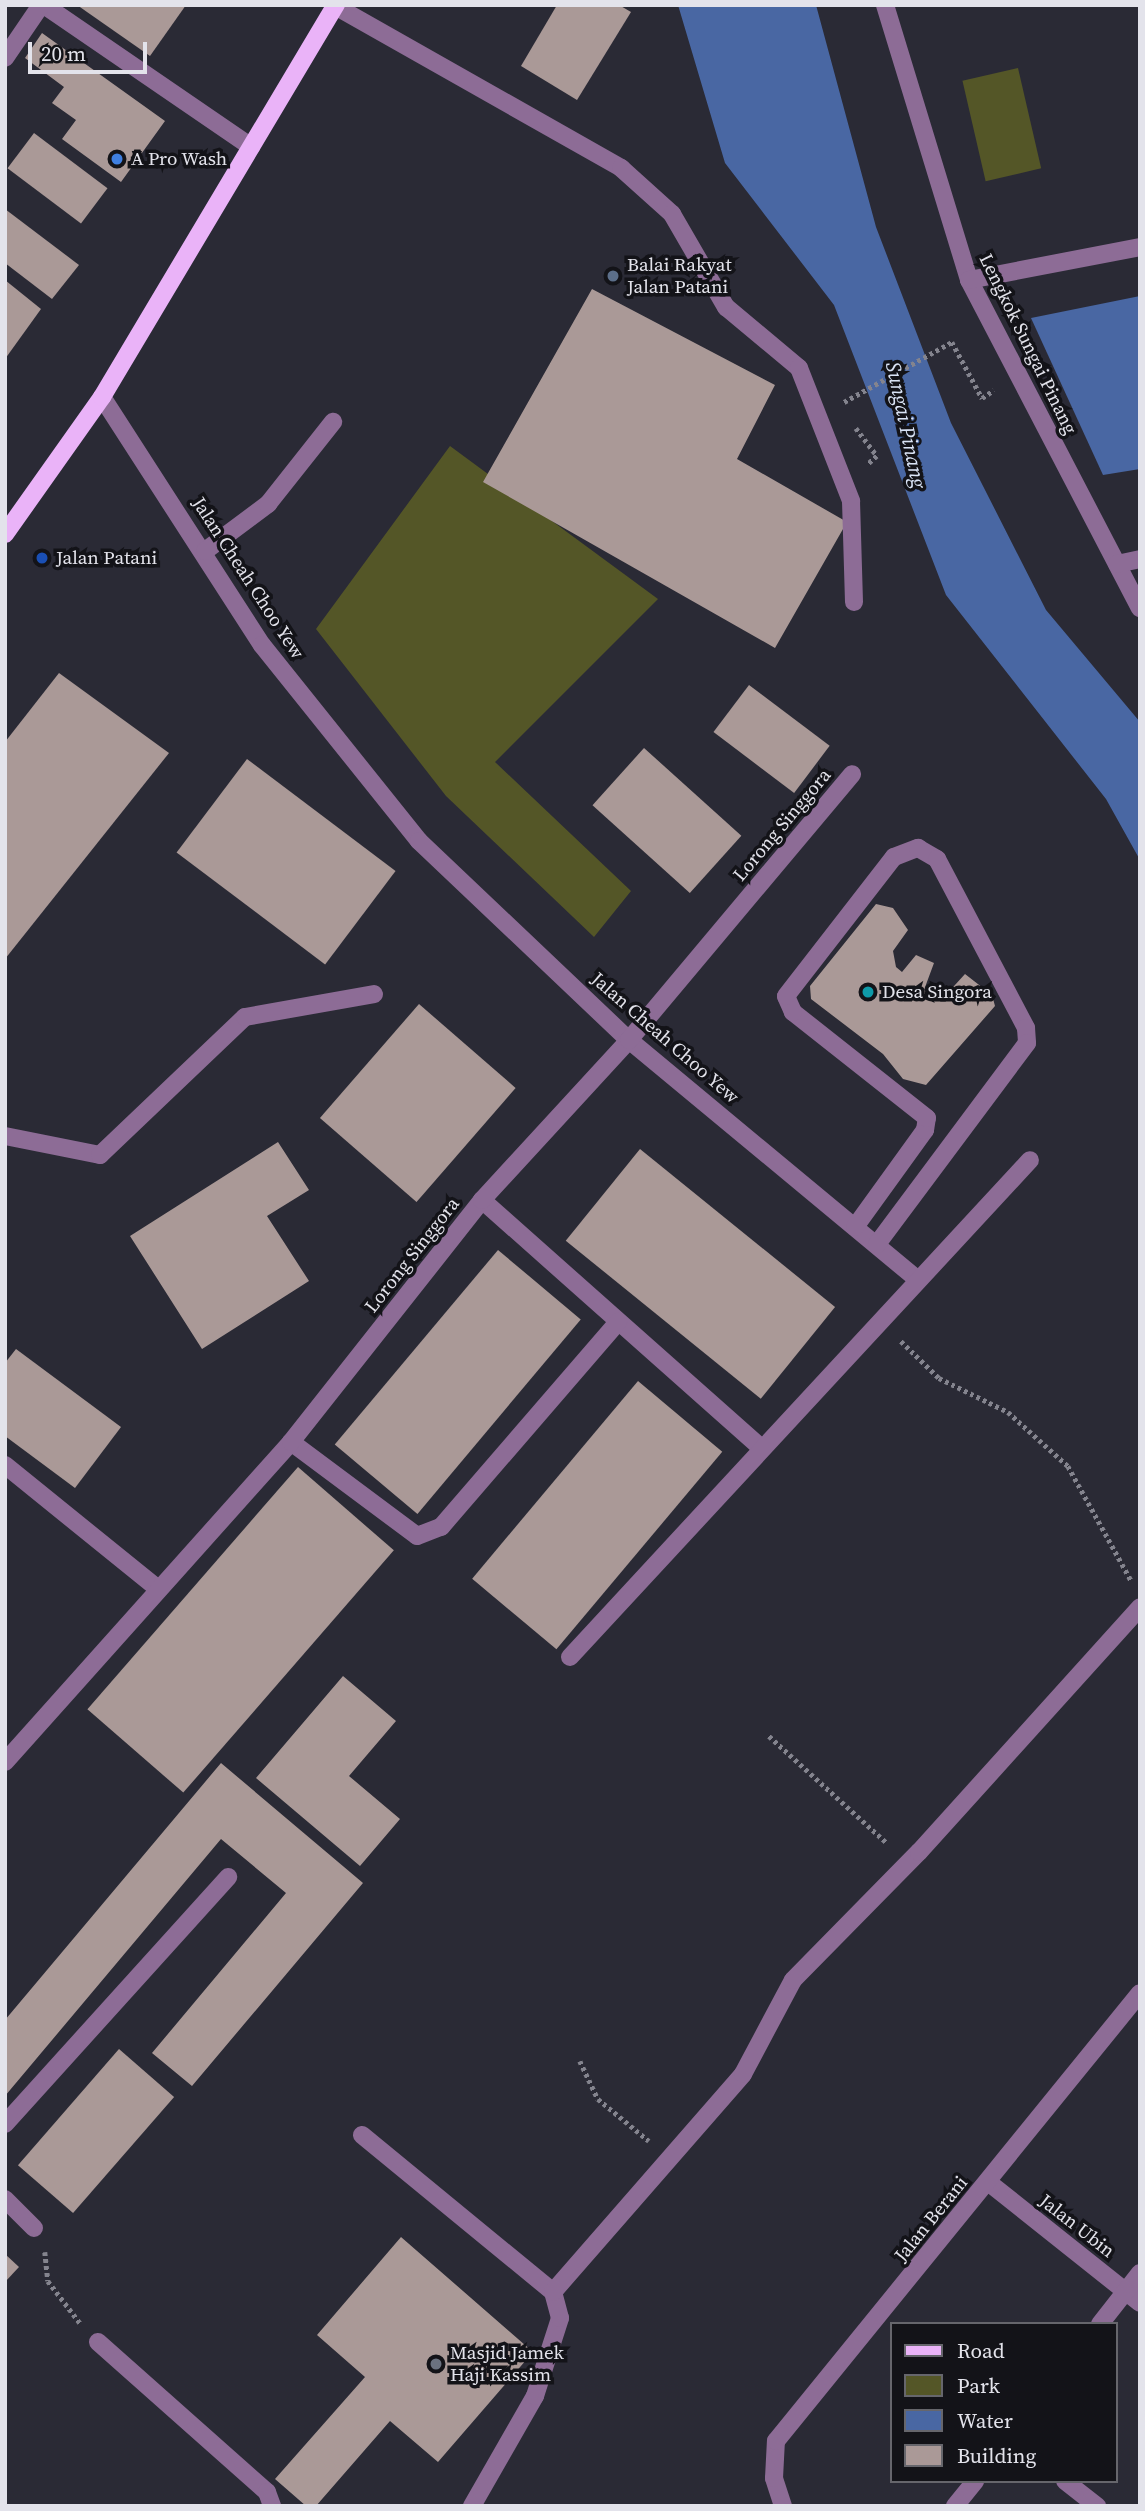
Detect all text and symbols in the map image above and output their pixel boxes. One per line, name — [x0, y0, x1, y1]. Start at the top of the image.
scale bar — [32, 28, 150, 72]
text: 20 m — [41, 39, 86, 68]
place label: A Pro Wash — [131, 148, 228, 170]
marker: A Pro Wash — [109, 151, 125, 167]
street label: Lengkok Sungai Pinang — [974, 250, 1082, 438]
place label: Balai Rakyat Jalan Patani — [627, 254, 732, 298]
marker: Balai Rakyat Jalan Patani — [605, 268, 621, 284]
water label: Sungai Pinang — [880, 359, 932, 491]
street label: Jalan Cheah Choo Yew — [187, 493, 309, 663]
place label: Jalan Patani — [56, 547, 157, 569]
marker: Jalan Patani — [34, 550, 50, 566]
street label: Lorong Singgora — [728, 764, 836, 886]
street label: Jalan Cheah Choo Yew — [586, 967, 744, 1109]
place label: Desa Singora — [882, 981, 992, 1003]
marker: Desa Singora — [860, 984, 876, 1000]
street label: Lorong Singgora — [360, 1193, 464, 1317]
street label: Jalan Berani — [890, 2172, 972, 2266]
street label: Jalan Ubin — [1035, 2190, 1119, 2262]
legend — [890, 2322, 1117, 2483]
text: Road — [957, 2336, 1005, 2365]
place label: Masjid Jamek Haji Kassim — [450, 2342, 564, 2386]
marker: Masjid Jamek Haji Kassim — [428, 2356, 444, 2372]
text: Park — [957, 2371, 1000, 2400]
text: Water — [957, 2406, 1013, 2435]
text: Building — [957, 2441, 1036, 2470]

